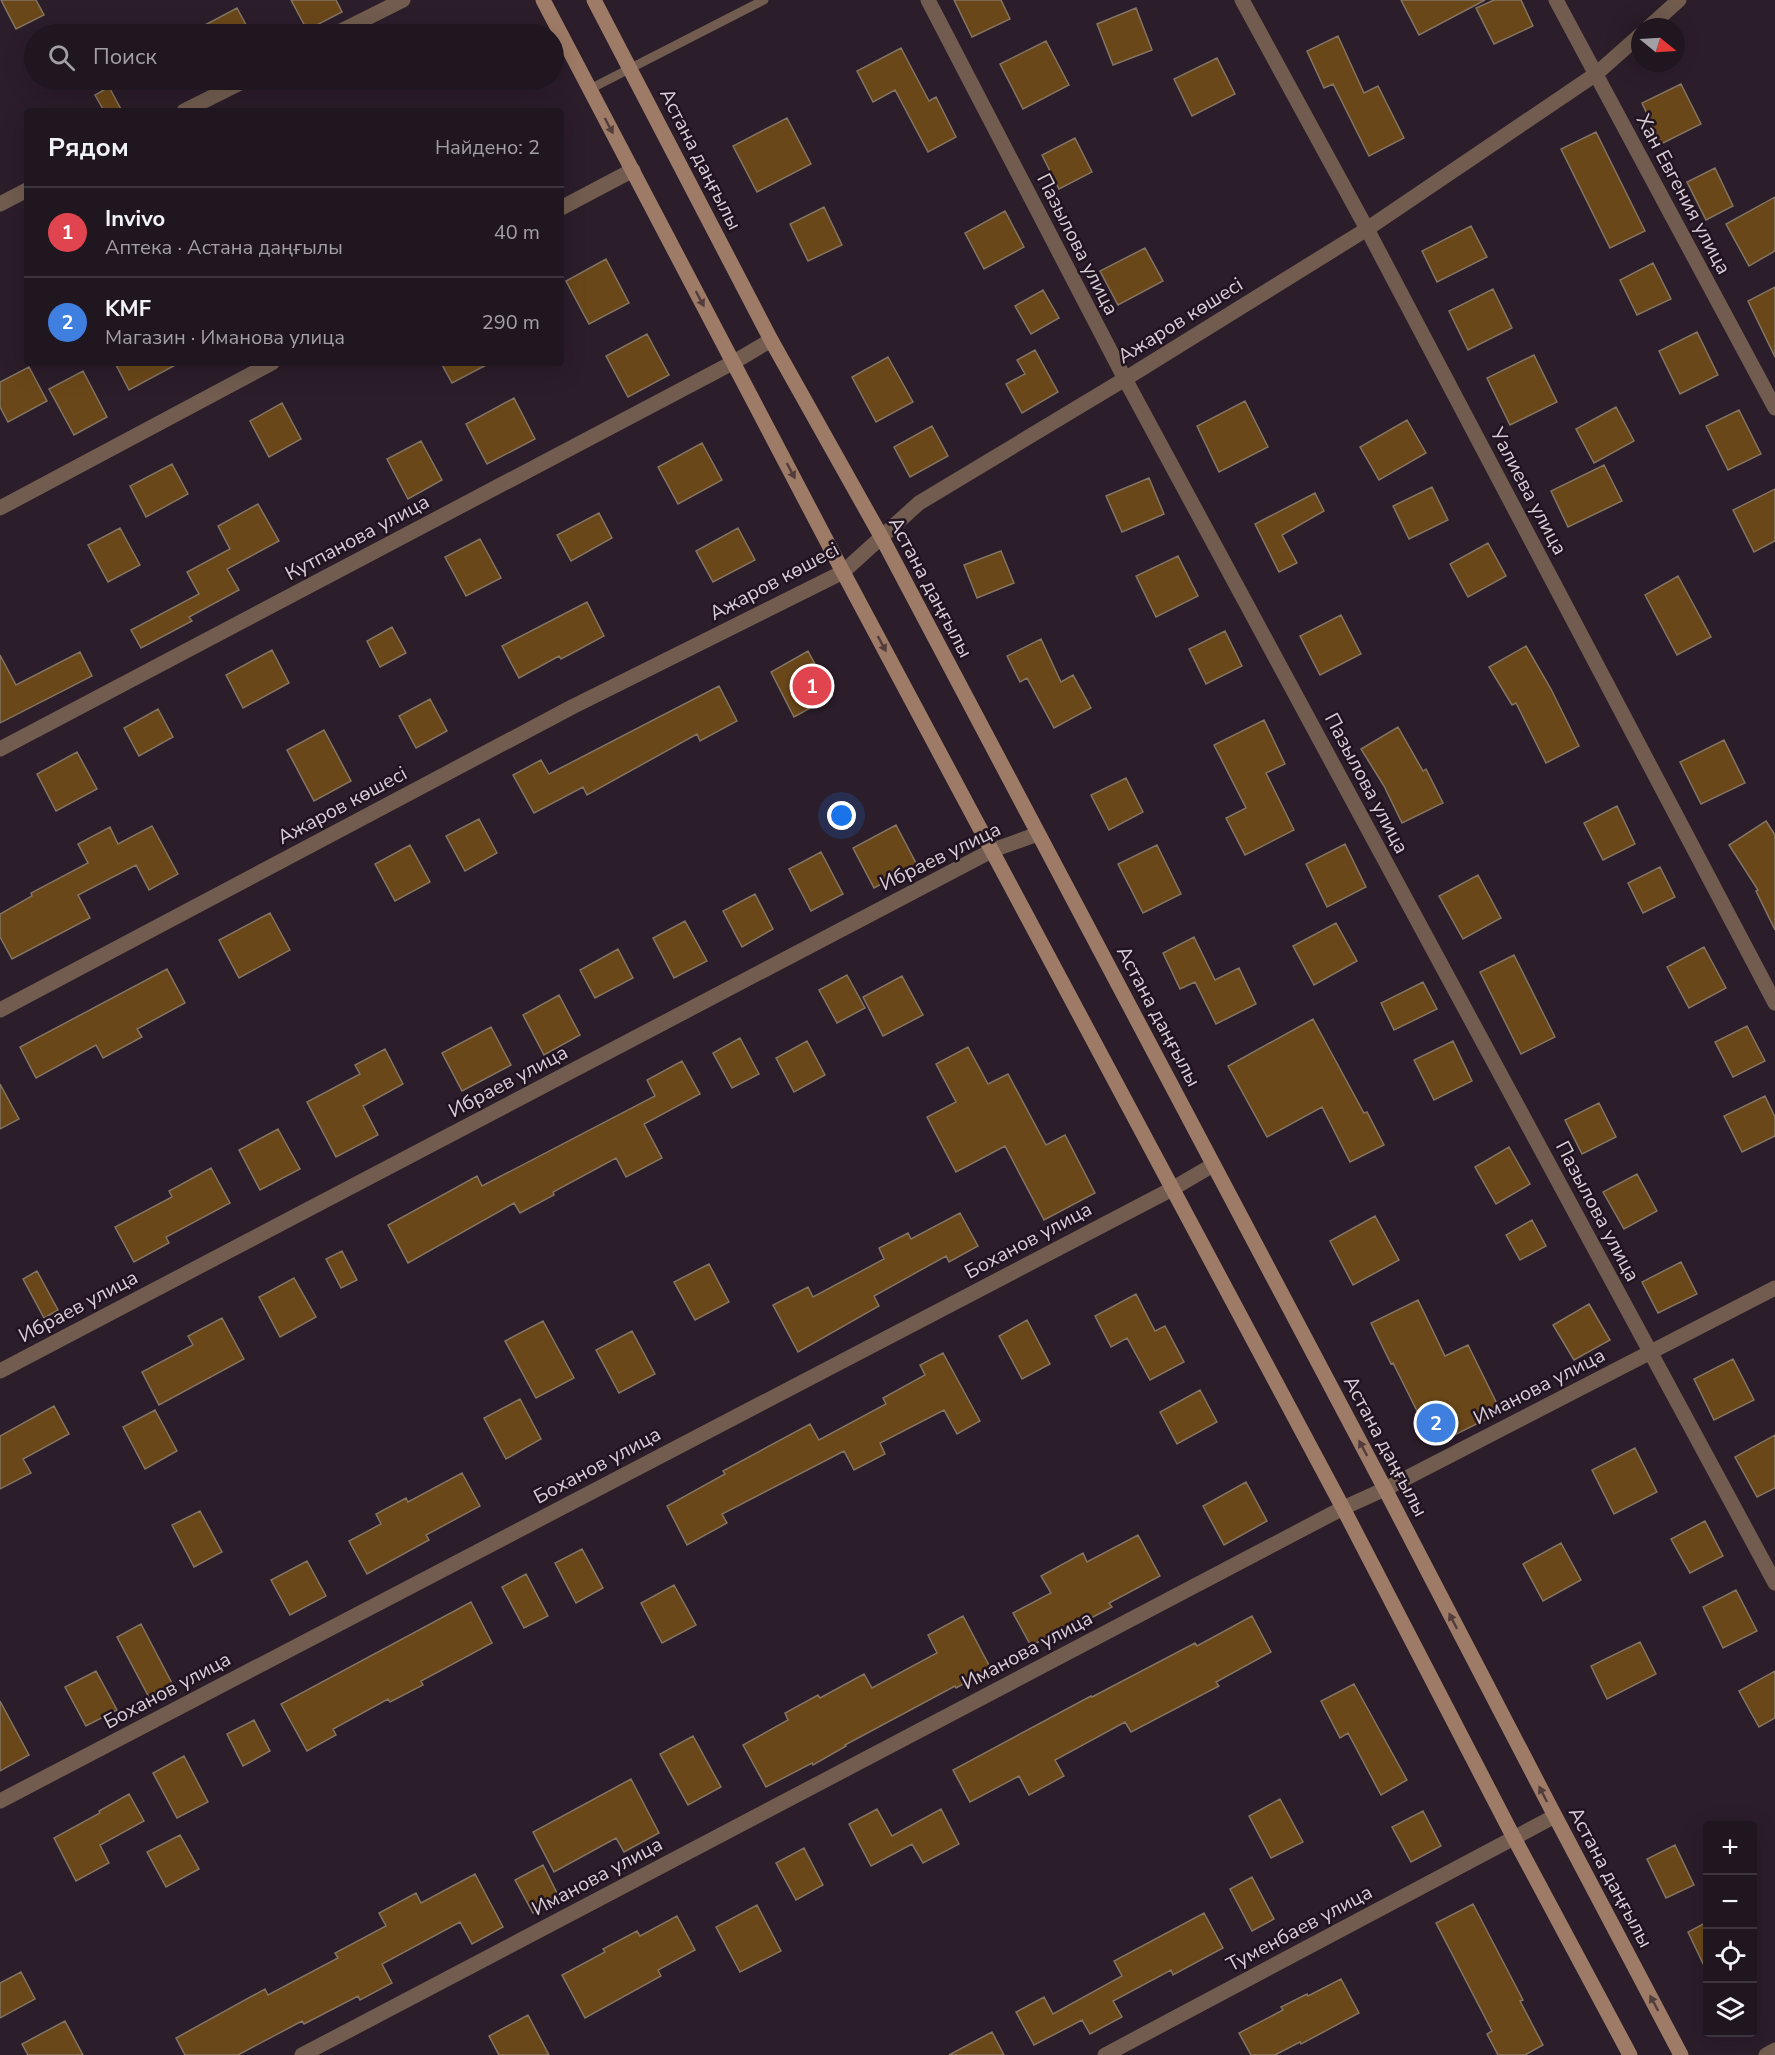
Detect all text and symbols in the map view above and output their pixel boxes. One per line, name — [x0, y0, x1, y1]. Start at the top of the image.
north arrow — [1631, 18, 1685, 72]
search box — [24, 24, 564, 90]
icon: search — [45, 41, 78, 74]
text: Поиск — [93, 42, 157, 72]
street label: Астана даңғылы — [653, 84, 748, 235]
street label: Хан Евгения улица — [1630, 109, 1737, 279]
one-way arrow — [604, 117, 614, 135]
text: Рядом — [48, 130, 129, 165]
text: Найдено: 2 — [435, 134, 540, 161]
street label: Пазылова улица — [1030, 169, 1125, 320]
text: Invivo — [105, 204, 165, 234]
text: 1 — [62, 219, 74, 246]
text: 40 m — [494, 219, 540, 246]
text: Аптека · Астана даңғылы — [105, 234, 343, 261]
street label: Ажаров көшесі — [1112, 271, 1248, 370]
one-way arrow — [695, 290, 705, 307]
text: KMF — [105, 294, 151, 324]
text: 2 — [62, 309, 74, 336]
text: 290 m — [482, 309, 540, 336]
text: Магазин · Иманова улица — [105, 324, 345, 351]
street label: Уалиева улица — [1483, 422, 1573, 560]
one-way arrow — [786, 463, 796, 480]
street label: Кутпанова улица — [280, 488, 434, 587]
street label: Астана даңғылы — [882, 512, 979, 662]
street label: Ажаров көшесі — [705, 536, 844, 627]
one-way arrow — [877, 635, 887, 652]
pin: 1 — [792, 664, 832, 708]
street label: Пазылова улица — [1318, 708, 1415, 858]
street label: Ажаров көшесі — [273, 760, 412, 851]
your location — [827, 801, 856, 830]
street label: Ибраев улица — [875, 815, 1005, 897]
street label: Астана даңғылы — [1110, 941, 1207, 1091]
street label: Ибраев улица — [444, 1039, 573, 1124]
street label: Пазылова улица — [1549, 1136, 1646, 1286]
street label: Боханов улица — [960, 1196, 1097, 1285]
street label: Ибраев улица — [14, 1264, 143, 1349]
street label: Иманова улица — [1469, 1342, 1610, 1431]
street label: Астана даңғылы — [1337, 1371, 1434, 1521]
pin: 2 — [1416, 1400, 1456, 1446]
street label: Боханов улица — [529, 1421, 666, 1510]
one-way arrow — [1358, 1439, 1368, 1456]
street label: Иманова улица — [957, 1605, 1097, 1696]
one-way arrow — [1448, 1612, 1458, 1629]
street label: Боханов улица — [99, 1646, 236, 1735]
one-way arrow — [1538, 1785, 1548, 1802]
street label: Астана даңғылы — [1562, 1802, 1659, 1952]
map controls — [1703, 1821, 1757, 2037]
button: + — [1703, 1821, 1757, 1875]
street label: Иманова улица — [527, 1831, 667, 1922]
button: − — [1703, 1875, 1757, 1929]
street label: Туменбаев улица — [1222, 1879, 1377, 1978]
button: locate — [1703, 1929, 1757, 1983]
button: layers — [1703, 1983, 1757, 2037]
one-way arrow — [1649, 1995, 1659, 2012]

